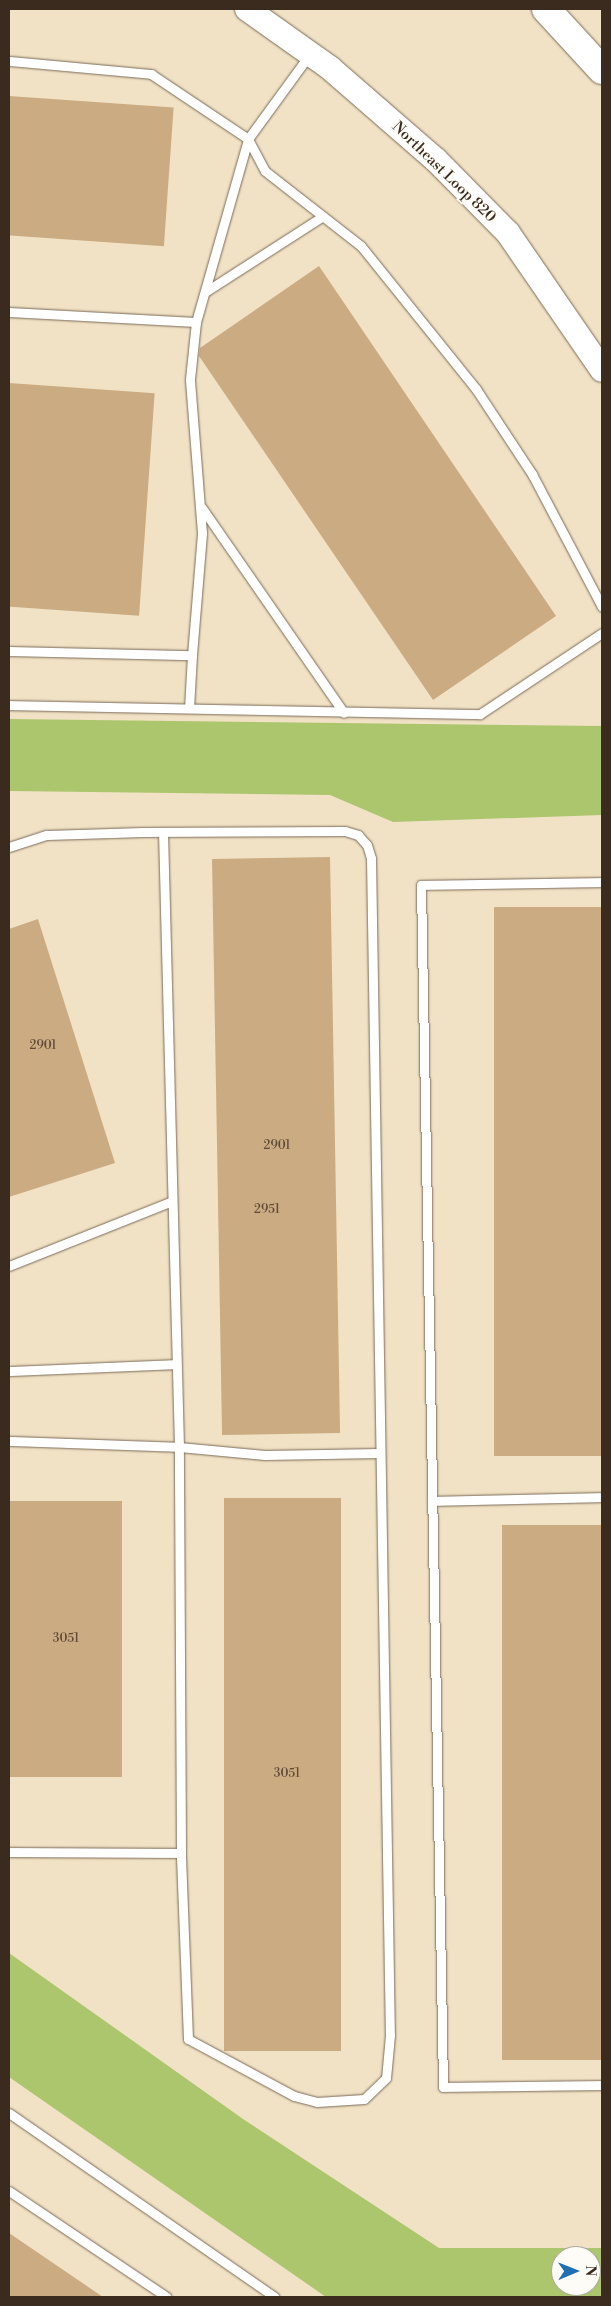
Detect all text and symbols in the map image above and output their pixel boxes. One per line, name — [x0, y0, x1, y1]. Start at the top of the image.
street label: Northeast Loop 820 — [388, 118, 500, 226]
house number: 2901 — [30, 1039, 56, 1053]
house number: 2901 — [264, 1139, 290, 1153]
house number: 2951 — [254, 1203, 280, 1217]
house number: 3051 — [53, 1632, 79, 1646]
house number: 3051 — [274, 1767, 300, 1781]
north arrow — [551, 2246, 601, 2296]
text: N — [581, 2265, 599, 2276]

